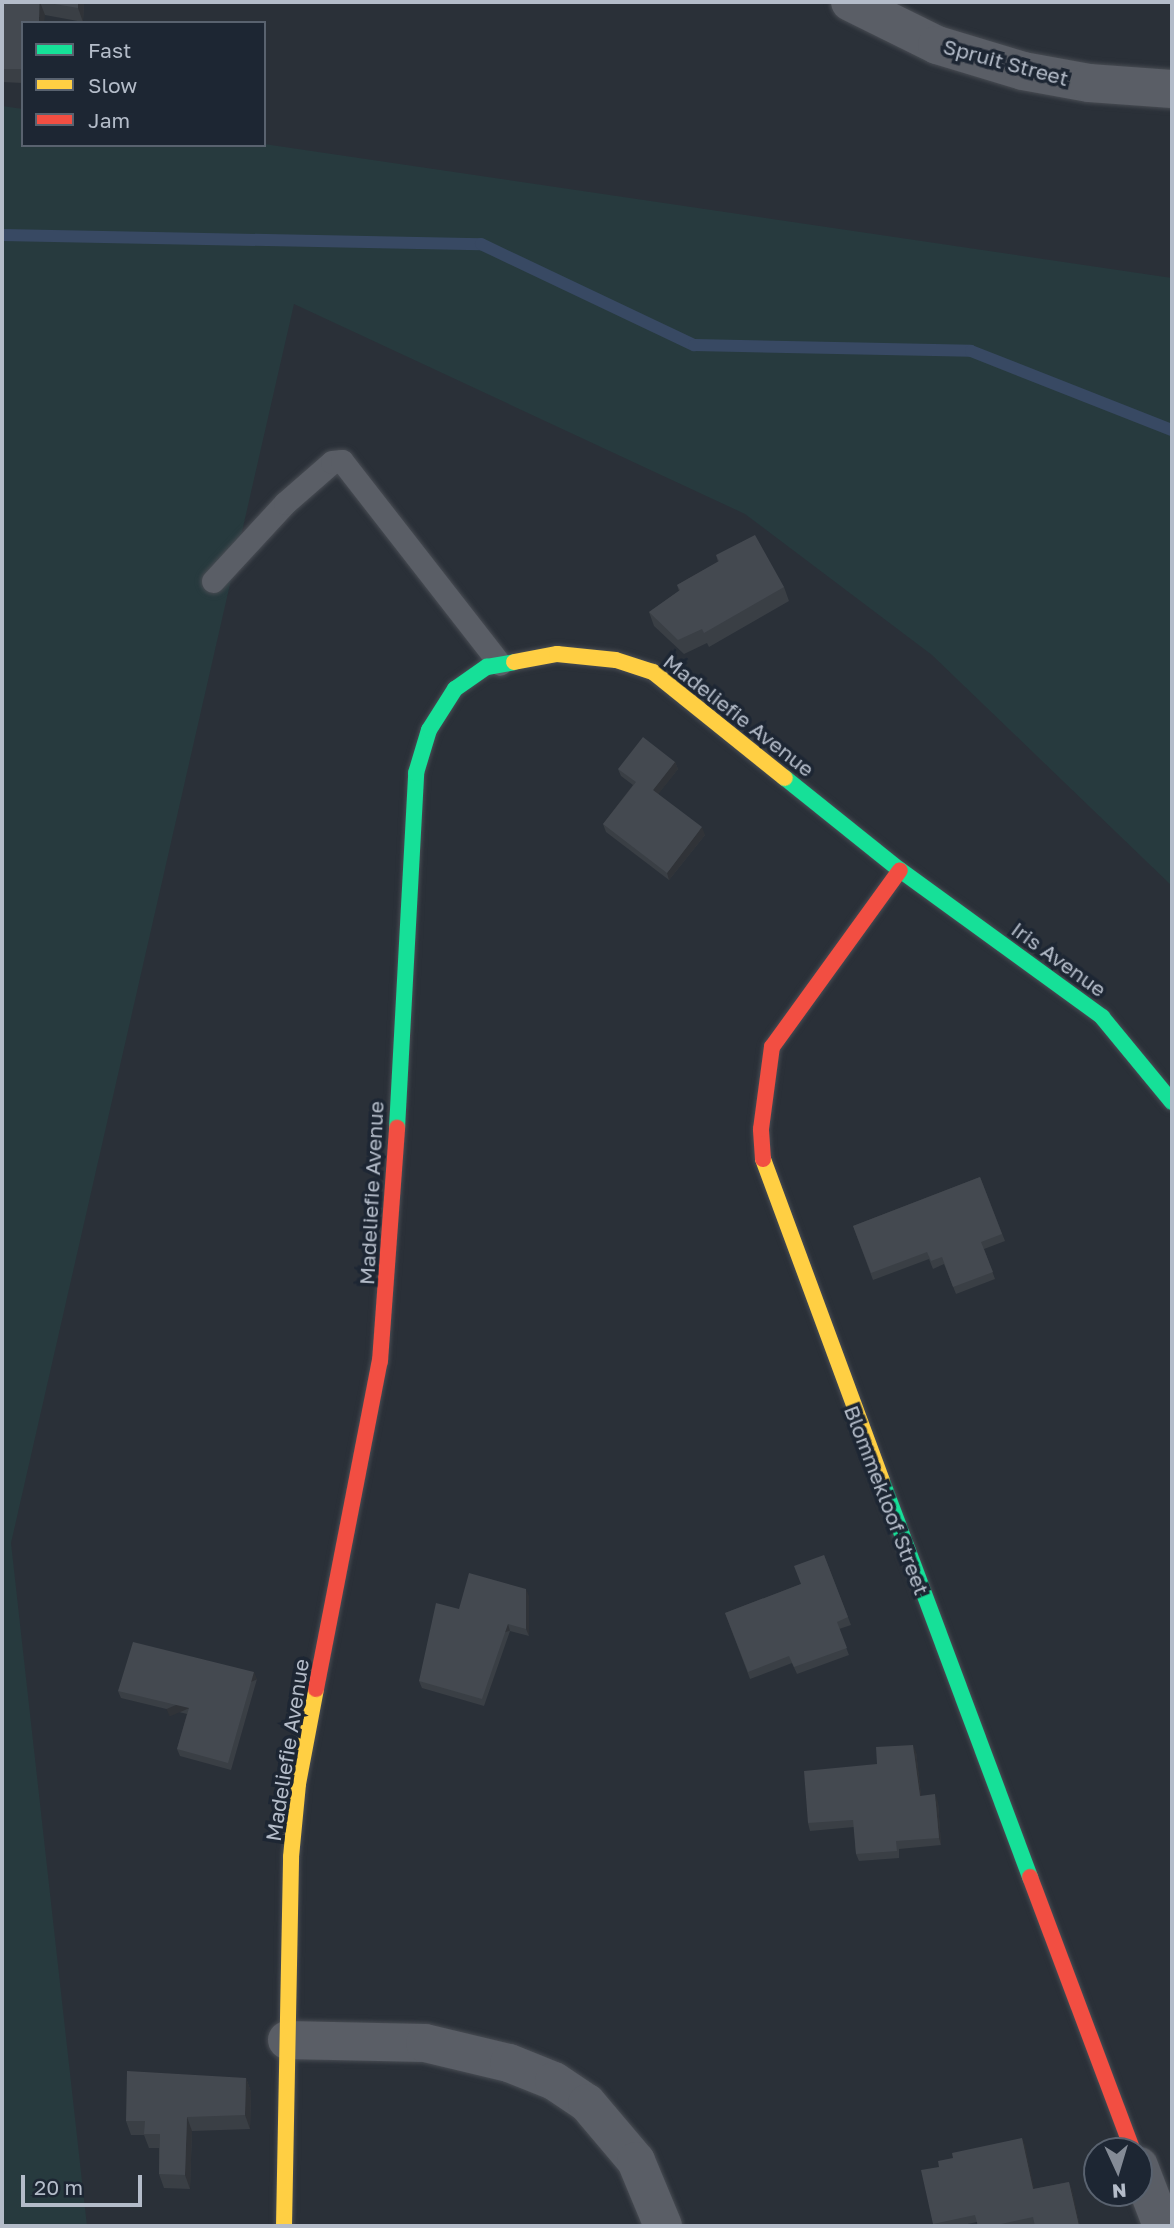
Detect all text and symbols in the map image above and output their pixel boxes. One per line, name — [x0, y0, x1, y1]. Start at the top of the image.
legend — [21, 21, 266, 147]
street label: Spruit Street — [941, 33, 1071, 91]
text: Fast — [88, 37, 131, 63]
text: Slow — [88, 72, 137, 98]
text: Jam — [88, 107, 130, 133]
street label: Madeliefie Avenue — [659, 648, 819, 782]
street label: Iris Avenue — [1007, 916, 1111, 1002]
street label: Madeliefie Avenue — [354, 1100, 388, 1286]
street label: Blommekloof Street — [839, 1402, 935, 1598]
street label: Madeliefie Avenue — [260, 1657, 314, 1843]
north arrow — [1083, 2137, 1153, 2207]
scale bar — [24, 2162, 145, 2206]
text: 20 m — [34, 2174, 83, 2200]
text: N — [1111, 2179, 1127, 2203]

